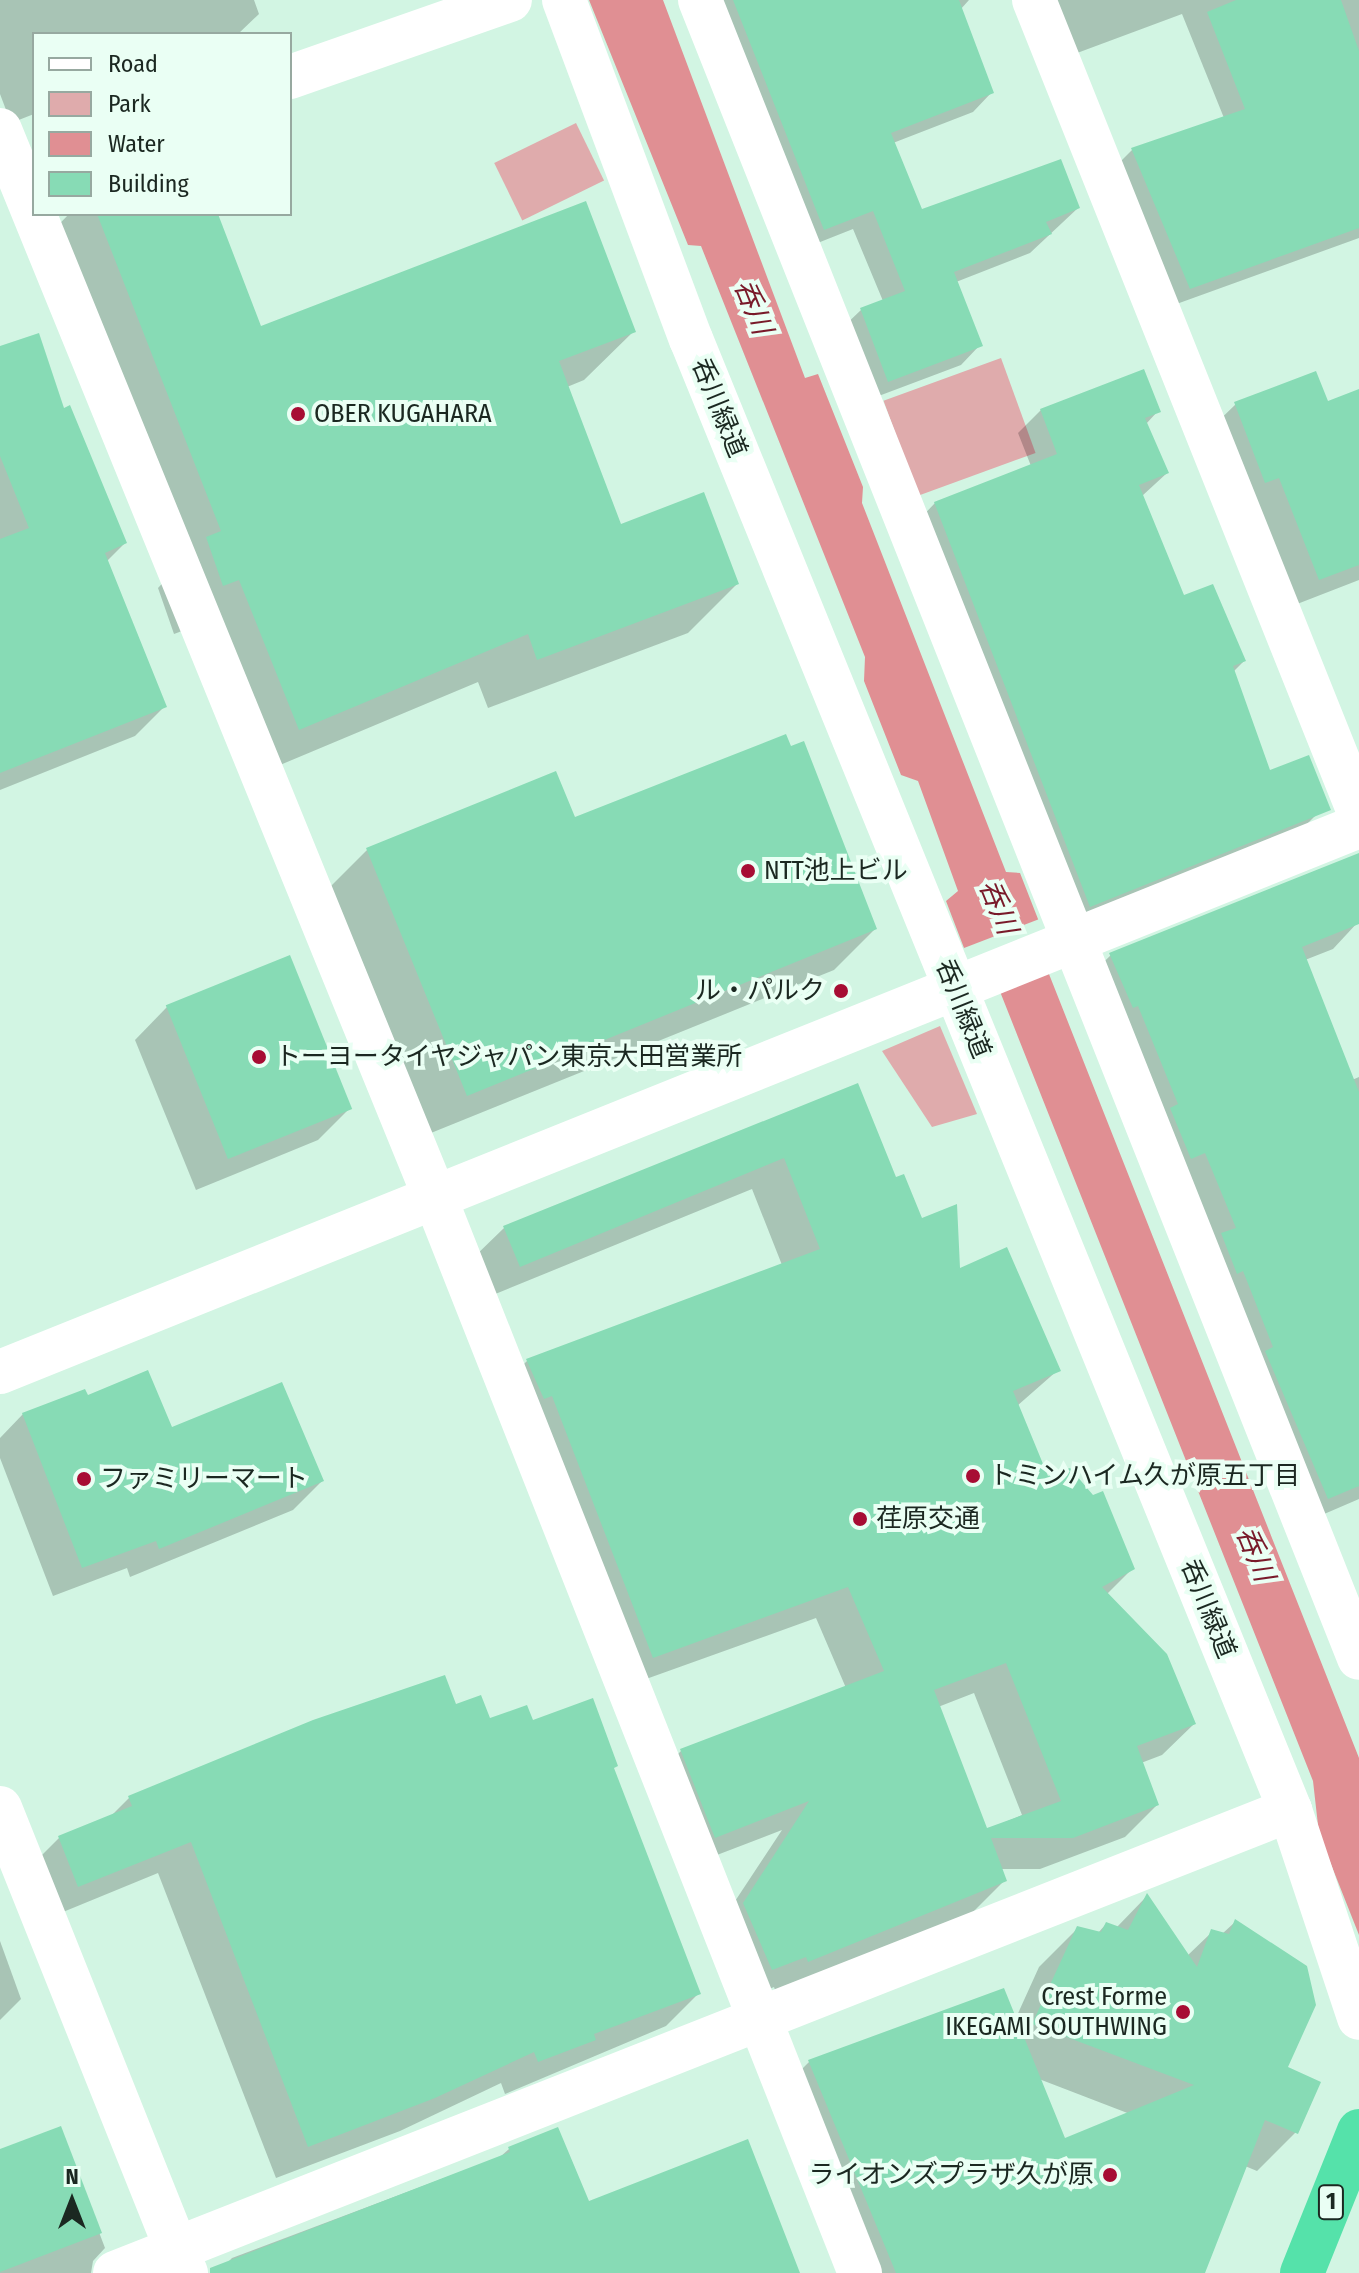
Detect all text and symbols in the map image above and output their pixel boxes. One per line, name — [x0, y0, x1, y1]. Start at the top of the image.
legend — [32, 32, 292, 216]
text: Road — [108, 50, 158, 78]
text: Park — [108, 90, 151, 118]
text: Water — [108, 130, 165, 158]
text: Building — [108, 170, 189, 198]
water label: 呑川 — [727, 275, 779, 339]
street label: 呑川緑道 — [685, 354, 753, 462]
place label: OBER KUGAHARA — [314, 398, 492, 430]
marker: OBER KUGAHARA — [289, 405, 307, 423]
place label: NTT池上ビル — [764, 855, 908, 887]
marker: NTT池上ビル — [739, 862, 757, 880]
water label: 呑川 — [972, 875, 1024, 939]
street label: 呑川緑道 — [929, 955, 997, 1063]
place label: ル・パルク — [695, 975, 825, 1007]
marker: ル・パルク — [832, 982, 850, 1000]
place label: トーヨータイヤジャパン東京大田営業所 — [275, 1041, 743, 1073]
marker: トーヨータイヤジャパン東京大田営業所 — [250, 1048, 268, 1066]
place label: トミンハイム久が原五丁目 — [989, 1460, 1301, 1492]
place label: ファミリーマート — [100, 1463, 308, 1495]
marker: トミンハイム久が原五丁目 — [964, 1467, 982, 1485]
marker: ファミリーマート — [75, 1470, 93, 1488]
place label: 荏原交通 — [876, 1503, 980, 1535]
marker: 荏原交通 — [851, 1510, 869, 1528]
water label: 呑川 — [1229, 1522, 1281, 1586]
street label: 呑川緑道 — [1174, 1555, 1242, 1663]
place label: Crest Forme IKEGAMI SOUTHWING — [945, 1981, 1167, 2042]
marker: Crest Forme IKEGAMI SOUTHWING — [1174, 2003, 1192, 2021]
place label: ライオンズプラザ久が原 — [808, 2159, 1094, 2191]
north arrow — [32, 2161, 112, 2241]
text: N — [65, 2163, 79, 2190]
marker: ライオンズプラザ久が原 — [1101, 2166, 1119, 2184]
road number: 1 — [1317, 2182, 1345, 2222]

